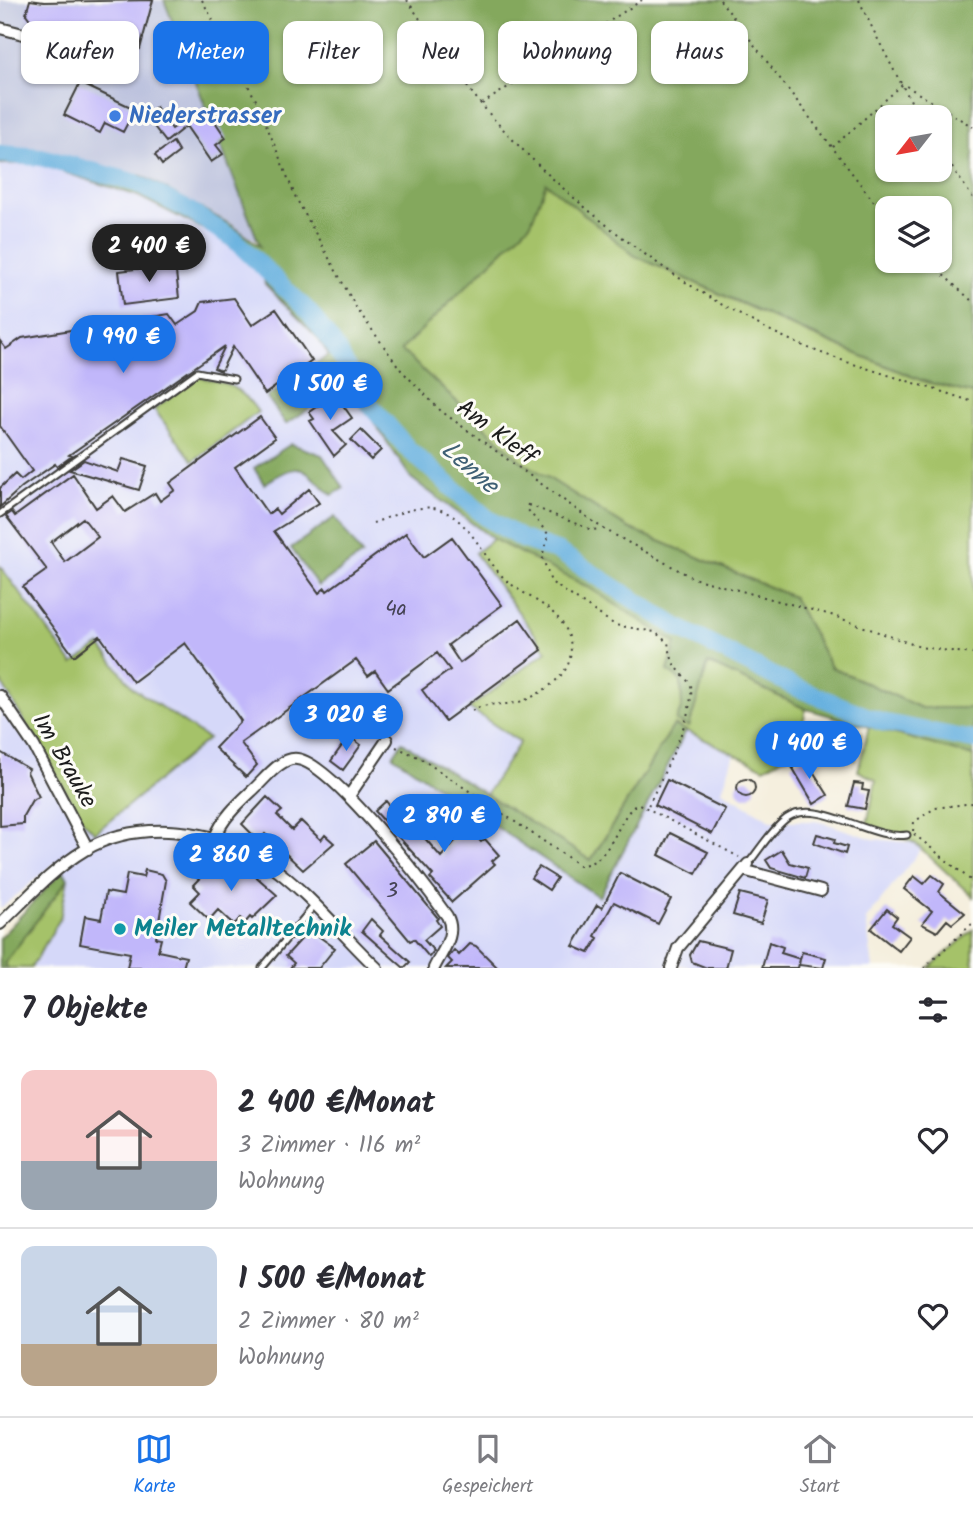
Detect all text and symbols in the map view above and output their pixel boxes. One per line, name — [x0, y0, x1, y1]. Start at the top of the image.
chip: Kaufen — [21, 21, 139, 84]
chip: Mieten — [153, 21, 269, 84]
chip: Filter — [283, 21, 383, 84]
chip: Neu — [397, 21, 484, 84]
chip: Wohnung — [498, 21, 637, 84]
chip: Haus — [651, 21, 748, 84]
place label: Niederstrasser — [129, 97, 283, 136]
north arrow — [875, 105, 952, 182]
map controls — [875, 105, 952, 273]
marker: Niederstrasser — [107, 108, 123, 124]
button: layers — [875, 196, 952, 273]
pin: 2 400 € — [84, 224, 214, 284]
text: 2 400 € — [108, 229, 190, 265]
pin: 1 990 € — [58, 316, 188, 375]
text: 1 990 € — [86, 320, 160, 356]
pin: 1 500 € — [265, 362, 395, 422]
text: 1 500 € — [293, 367, 367, 403]
street label: Am Kleff — [447, 390, 547, 478]
water label: Lenne — [431, 431, 509, 507]
house number: 4a — [385, 593, 407, 626]
pin: 3 020 € — [281, 694, 411, 753]
text: 3 020 € — [305, 698, 387, 734]
street label: Im Brauke — [21, 706, 107, 816]
pin: 1 400 € — [744, 722, 874, 781]
text: 1 400 € — [771, 726, 847, 762]
pin: 2 890 € — [379, 794, 509, 854]
text: 2 890 € — [403, 799, 485, 835]
pin: 2 860 € — [166, 834, 296, 893]
text: 2 860 € — [189, 838, 273, 874]
house number: 3 — [386, 875, 398, 908]
place label: Meiler Metalltechnik — [134, 910, 352, 949]
marker: Meiler Metalltechnik — [112, 921, 128, 937]
text: 7 Objekte — [21, 986, 148, 1034]
icon: filters — [914, 991, 952, 1029]
text: 2 400 €/Monat — [238, 1080, 435, 1128]
icon: home — [77, 1098, 161, 1182]
icon: heart — [914, 1121, 952, 1159]
text: 3 Zimmer · 116 m² — [238, 1128, 420, 1164]
text: Wohnung — [238, 1164, 325, 1200]
text: 1 500 €/Monat — [238, 1256, 425, 1304]
icon: home — [77, 1274, 161, 1358]
icon: heart — [914, 1297, 952, 1335]
text: 2 Zimmer · 80 m² — [238, 1304, 419, 1340]
text: Wohnung — [238, 1340, 325, 1376]
tab: Karte — [133, 1430, 176, 1502]
tab: Gespeichert — [442, 1430, 533, 1502]
tab: Start — [800, 1430, 840, 1502]

